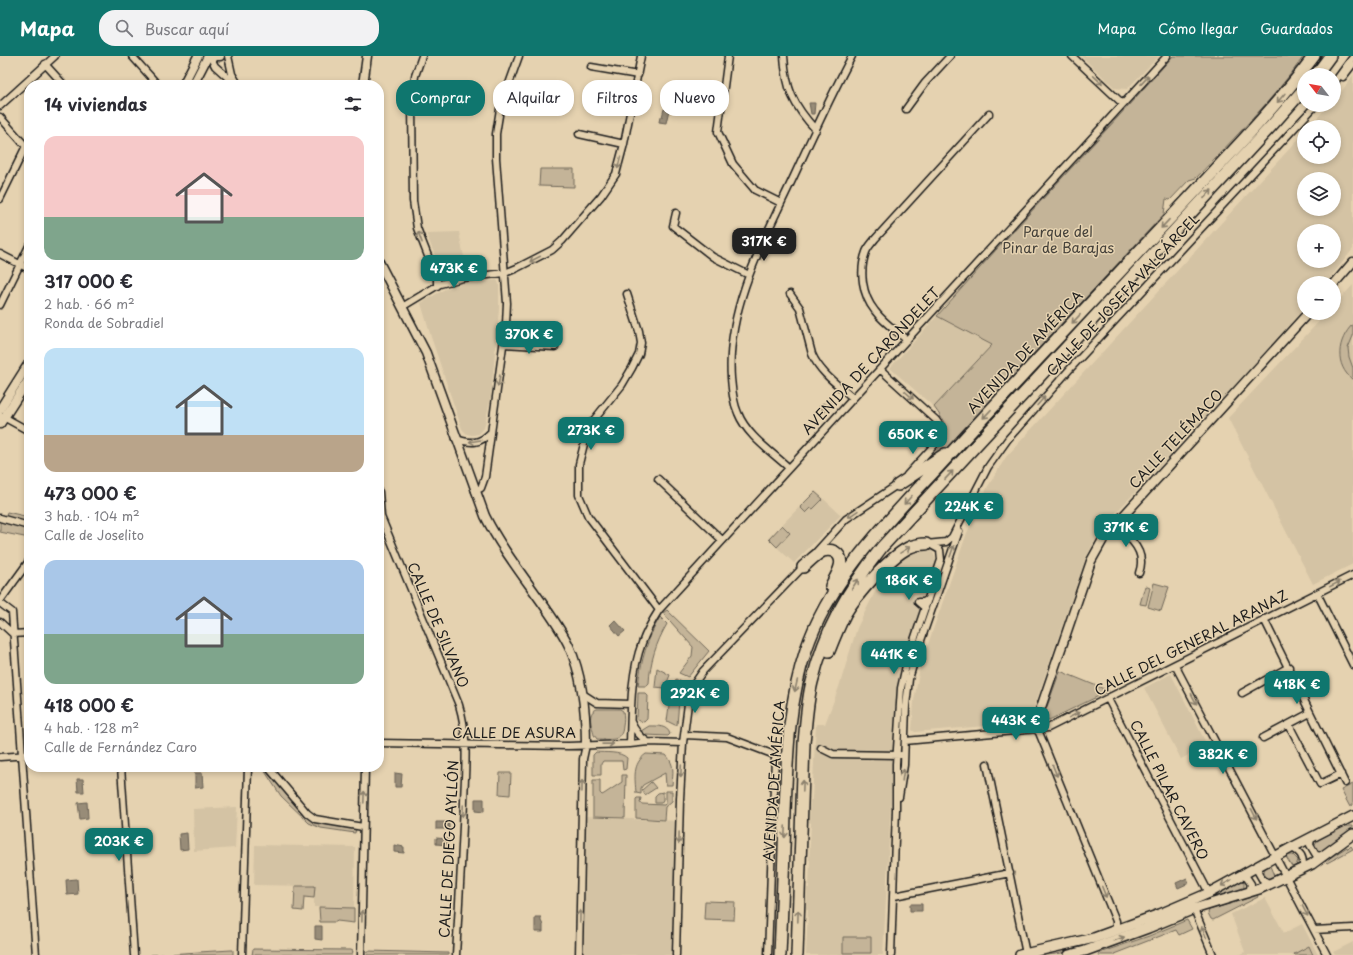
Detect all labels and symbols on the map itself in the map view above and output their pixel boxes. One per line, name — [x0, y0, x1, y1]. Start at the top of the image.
north arrow — [1297, 68, 1341, 112]
one-way arrow — [1093, 75, 1103, 85]
one-way arrow — [1140, 75, 1150, 85]
one-way arrow — [1276, 92, 1285, 103]
one-way arrow — [615, 156, 622, 169]
one-way arrow — [1203, 189, 1213, 199]
street label: CALLE DE JOSEFA VALCÁRCEL — [1041, 208, 1204, 381]
one-way arrow — [1160, 219, 1169, 229]
park label: Parque del Pinar de Barajas — [1002, 221, 1114, 258]
pin: 317K € — [731, 228, 797, 262]
one-way arrow — [416, 231, 424, 243]
pin: 473K € — [421, 255, 487, 289]
one-way arrow — [530, 255, 542, 263]
street label: AVENIDA DE CARONDELET — [797, 282, 945, 439]
street label: AVENIDA DE AMÉRICA — [962, 285, 1088, 418]
one-way arrow — [1071, 314, 1081, 324]
pin: 370K € — [496, 321, 562, 355]
one-way arrow — [495, 374, 503, 387]
street label: CALLE TELÉMACO — [1124, 384, 1227, 493]
one-way arrow — [904, 390, 914, 399]
one-way arrow — [1036, 396, 1046, 406]
one-way arrow — [982, 409, 992, 419]
pin: 273K € — [558, 417, 624, 451]
pin: 650K € — [880, 421, 946, 455]
one-way arrow — [469, 437, 482, 445]
one-way arrow — [944, 469, 953, 480]
pin: 224K € — [936, 493, 1002, 527]
one-way arrow — [904, 495, 913, 505]
one-way arrow — [848, 510, 859, 518]
pin: 371K € — [1093, 514, 1159, 548]
one-way arrow — [949, 545, 956, 558]
one-way arrow — [899, 546, 910, 554]
street label: CALLE DE SILVANO — [403, 559, 474, 691]
pin: 186K € — [876, 567, 942, 601]
one-way arrow — [851, 578, 859, 589]
one-way arrow — [1329, 580, 1341, 587]
street label: CALLE DEL GENERAL ARANAZ — [1090, 585, 1291, 701]
pin: 441K € — [861, 641, 927, 675]
pin: 418K € — [1264, 671, 1330, 705]
one-way arrow — [792, 679, 800, 692]
pin: 292K € — [662, 680, 728, 714]
one-way arrow — [1190, 693, 1198, 705]
street label: AVENIDA DE AMÉRICA — [757, 699, 790, 862]
pin: 443K € — [983, 707, 1049, 741]
one-way arrow — [1067, 711, 1079, 719]
street label: CALLE PILAR CAVERO — [1125, 716, 1214, 864]
street label: CALLE DE ASURA — [452, 722, 576, 743]
one-way arrow — [601, 741, 614, 748]
pin: 382K € — [1190, 741, 1256, 775]
street label: CALLE DE DIEGO AYLLÓN — [433, 759, 464, 939]
one-way arrow — [678, 764, 685, 777]
one-way arrow — [1052, 765, 1059, 777]
one-way arrow — [899, 769, 906, 782]
one-way arrow — [579, 780, 586, 793]
one-way arrow — [799, 780, 806, 793]
one-way arrow — [360, 791, 368, 804]
one-way arrow — [460, 804, 467, 817]
one-way arrow — [1250, 808, 1258, 820]
one-way arrow — [781, 825, 788, 838]
pin: 203K € — [86, 828, 152, 862]
one-way arrow — [675, 831, 683, 844]
one-way arrow — [1220, 880, 1232, 887]
one-way arrow — [1100, 885, 1108, 897]
one-way arrow — [1301, 905, 1309, 917]
one-way arrow — [358, 910, 366, 923]
one-way arrow — [576, 910, 584, 923]
one-way arrow — [794, 910, 802, 923]
one-way arrow — [1199, 926, 1207, 938]
one-way arrow — [1113, 934, 1125, 942]

